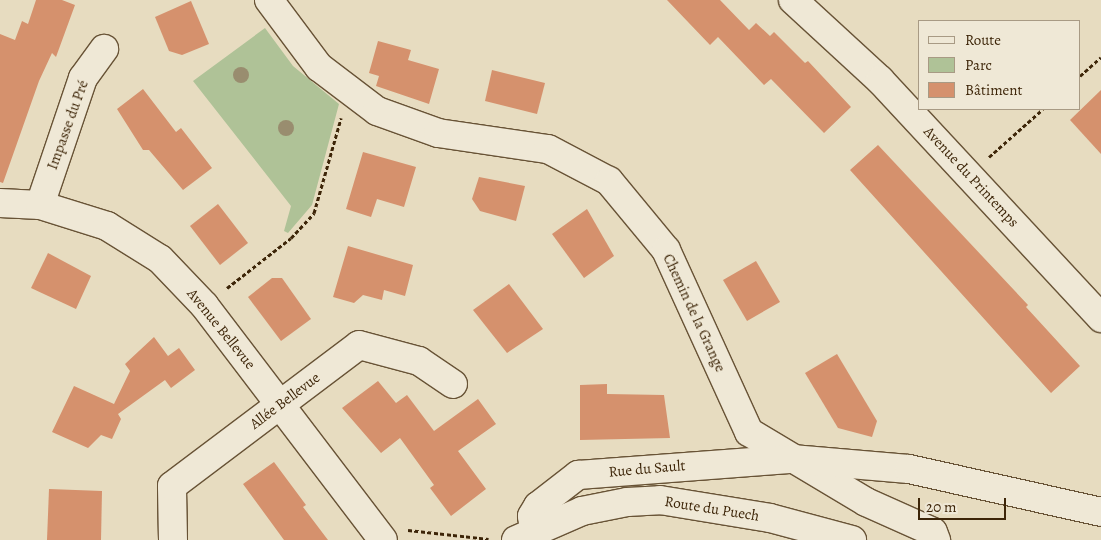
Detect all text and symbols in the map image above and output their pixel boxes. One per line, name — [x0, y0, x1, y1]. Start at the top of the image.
legend — [918, 20, 1081, 110]
text: Route — [965, 30, 1001, 50]
text: Parc — [965, 55, 992, 75]
street label: Impasse du Pré — [43, 78, 93, 172]
text: Bâtiment — [965, 80, 1023, 100]
street label: Avenue du Printemps — [920, 123, 1022, 231]
street label: Chemin de la Grange — [659, 251, 729, 375]
street label: Avenue Bellevue — [183, 285, 259, 373]
street label: Allée Bellevue — [246, 369, 324, 433]
street label: Rue du Sault — [608, 457, 686, 481]
scale bar — [921, 488, 1008, 520]
street label: Route du Puech — [663, 493, 761, 525]
text: 20 m — [926, 497, 957, 517]

